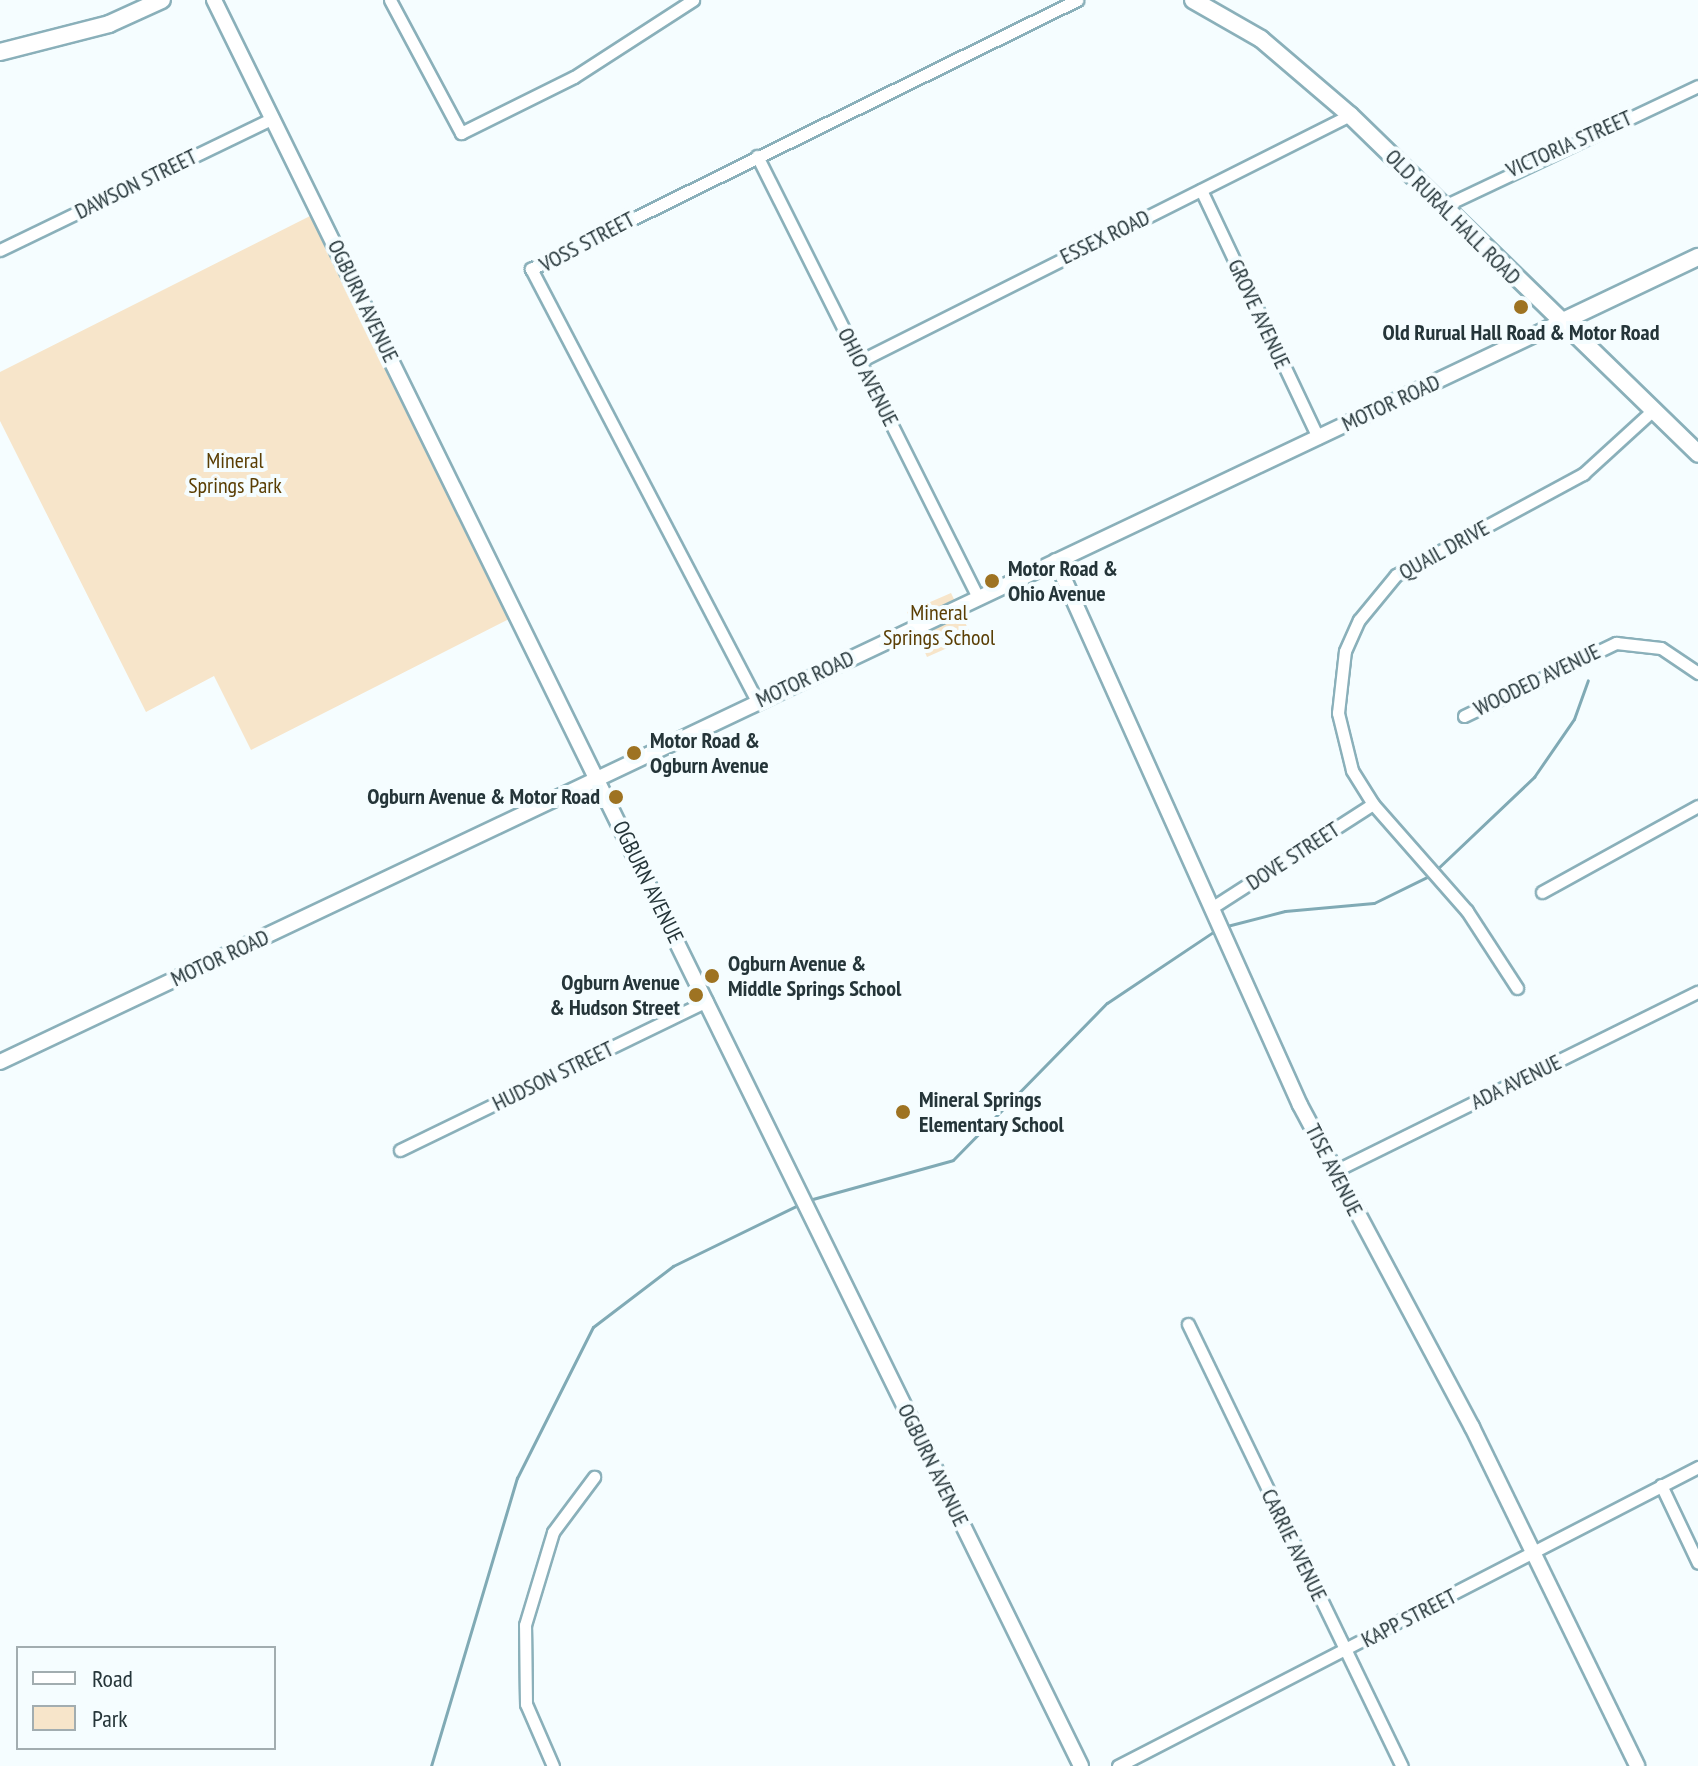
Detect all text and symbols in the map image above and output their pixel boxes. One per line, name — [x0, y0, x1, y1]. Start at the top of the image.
street label: VICTORIA STREET — [1502, 104, 1636, 184]
street label: DAWSON STREET — [71, 143, 201, 225]
street label: OLD RURAL HALL ROAD — [1379, 143, 1527, 291]
street label: ESSEX ROAD — [1056, 204, 1154, 270]
street label: VOSS STREET — [535, 206, 639, 278]
street label: OGBURN AVENUE — [322, 235, 404, 367]
street label: GROVE AVENUE — [1222, 255, 1296, 373]
marker: Old Rurual Hall Road & Motor Road — [1512, 298, 1530, 316]
place label: Old Rurual Hall Road & Motor Road — [1383, 320, 1659, 346]
street label: OHIO AVENUE — [832, 323, 904, 431]
street label: MOTOR ROAD — [1338, 369, 1444, 437]
park label: Mineral Springs Park — [188, 447, 282, 498]
street label: QUAIL DRIVE — [1394, 514, 1494, 586]
place label: Motor Road & Ohio Avenue — [1008, 555, 1118, 606]
marker: Motor Road & Ohio Avenue — [983, 572, 1001, 590]
park label: Mineral Springs School — [883, 599, 995, 650]
street label: WOODED AVENUE — [1469, 638, 1605, 722]
street label: MOTOR ROAD — [752, 645, 858, 713]
place label: Motor Road & Ogburn Avenue — [650, 727, 769, 778]
marker: Motor Road & Ogburn Avenue — [625, 744, 643, 762]
place label: Ogburn Avenue & Motor Road — [366, 784, 600, 810]
marker: Ogburn Avenue & Motor Road — [607, 788, 625, 806]
street label: OGBURN AVENUE — [607, 816, 689, 948]
street label: DOVE STREET — [1241, 816, 1345, 896]
street label: MOTOR ROAD — [167, 924, 273, 992]
place label: Ogburn Avenue & Middle Springs School — [728, 950, 901, 1002]
marker: Ogburn Avenue & Middle Springs School — [703, 967, 721, 985]
place label: Ogburn Avenue & Hudson Street — [550, 969, 680, 1020]
marker: Ogburn Avenue & Hudson Street — [687, 986, 705, 1004]
street label: HUDSON STREET — [488, 1035, 618, 1117]
street label: ADA AVENUE — [1466, 1049, 1566, 1115]
place label: Mineral Springs Elementary School — [919, 1086, 1065, 1138]
marker: Mineral Springs Elementary School — [894, 1103, 912, 1121]
street label: TISE AVENUE — [1299, 1119, 1369, 1221]
street label: OGBURN AVENUE — [892, 1399, 974, 1531]
street label: CARRIE AVENUE — [1255, 1484, 1333, 1606]
street label: KAPP STREET — [1357, 1583, 1461, 1653]
legend — [16, 1646, 276, 1750]
text: Road — [92, 1663, 133, 1694]
text: Park — [92, 1703, 128, 1734]

